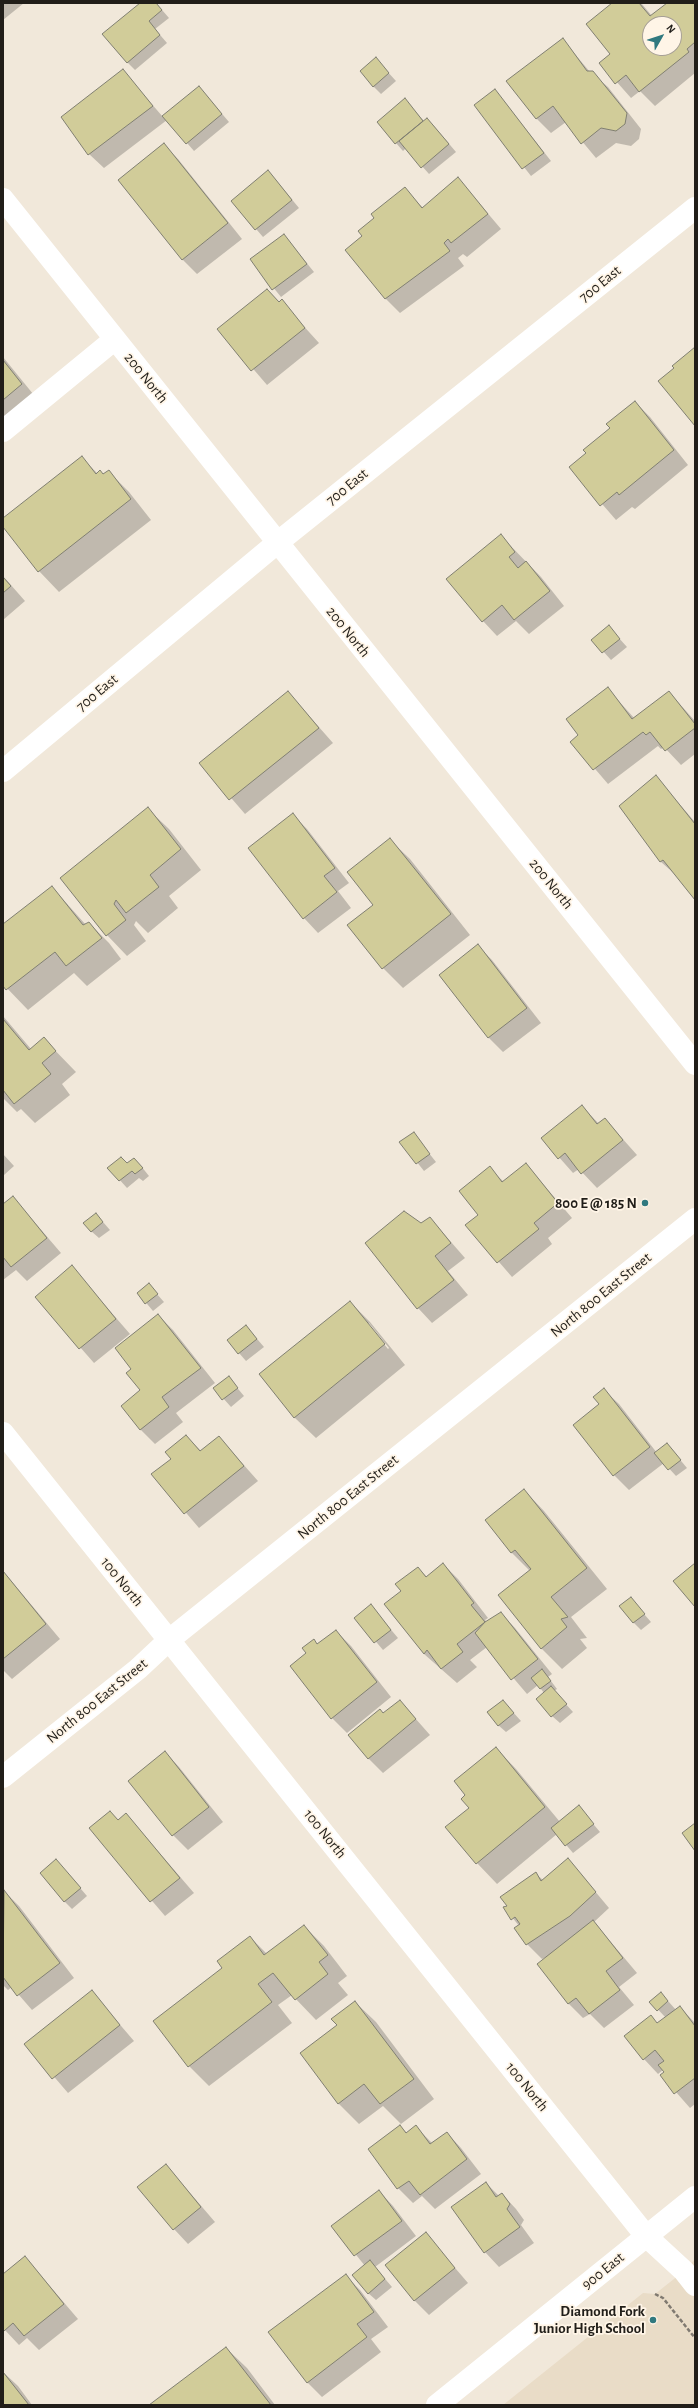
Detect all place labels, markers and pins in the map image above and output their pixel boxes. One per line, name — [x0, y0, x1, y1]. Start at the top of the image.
place label: 800 E @ 185 N — [555, 1194, 637, 1212]
marker: 800 E @ 185 N — [640, 1198, 650, 1208]
place label: Diamond Fork Junior High School — [534, 2302, 645, 2337]
marker: Diamond Fork Junior High School — [648, 2315, 658, 2325]

